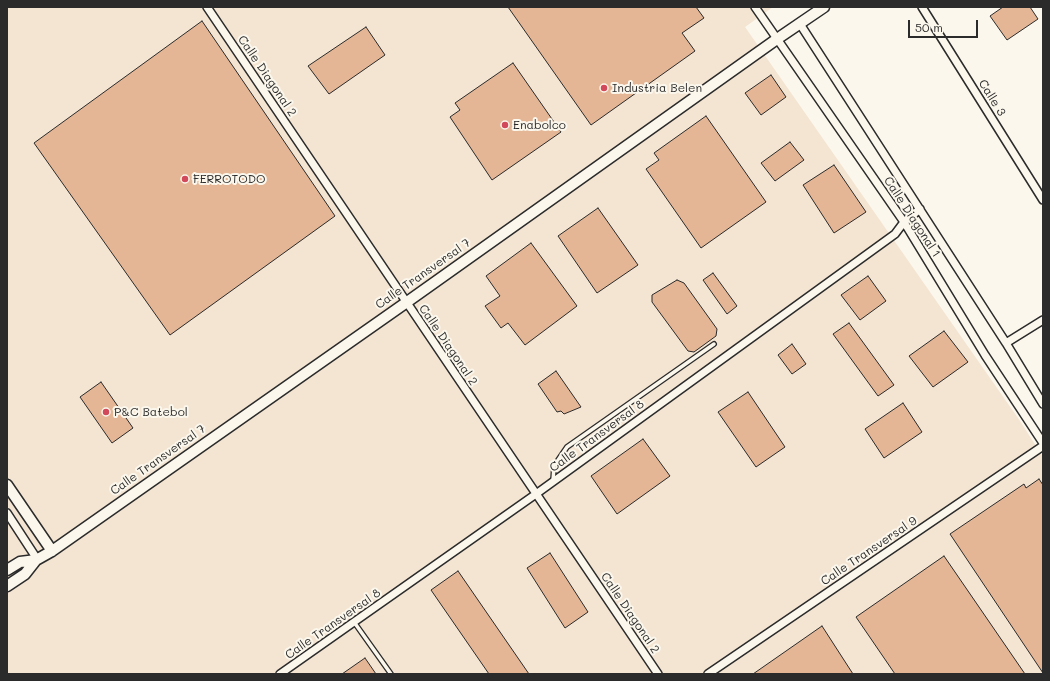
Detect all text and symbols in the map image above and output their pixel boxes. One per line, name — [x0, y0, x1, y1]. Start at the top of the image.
scale bar — [910, 12, 980, 38]
text: 50 m — [915, 19, 943, 35]
street label: Calle Diagonal 2 — [235, 33, 299, 119]
street label: Calle 3 — [975, 77, 1009, 119]
place label: Industria Belen — [612, 81, 702, 95]
marker: Industria Belen — [599, 83, 609, 93]
place label: Enabolco — [513, 118, 566, 132]
marker: Enabolco — [500, 120, 510, 130]
place label: FERROTODO — [193, 172, 265, 186]
marker: FERROTODO — [180, 174, 190, 184]
street label: Calle Diagonal 1 — [881, 174, 943, 260]
street label: Calle Transversal 7 — [373, 236, 473, 312]
street label: Calle Diagonal 2 — [416, 302, 480, 388]
street label: Calle Transversal 8 — [547, 397, 647, 475]
place label: P&C Batebol — [114, 405, 188, 419]
marker: P&C Batebol — [101, 407, 111, 417]
street label: Calle Transversal 7 — [108, 422, 208, 498]
street label: Calle Transversal 9 — [818, 513, 920, 589]
street label: Calle Diagonal 2 — [598, 570, 662, 656]
street label: Calle Transversal 8 — [282, 586, 384, 662]

